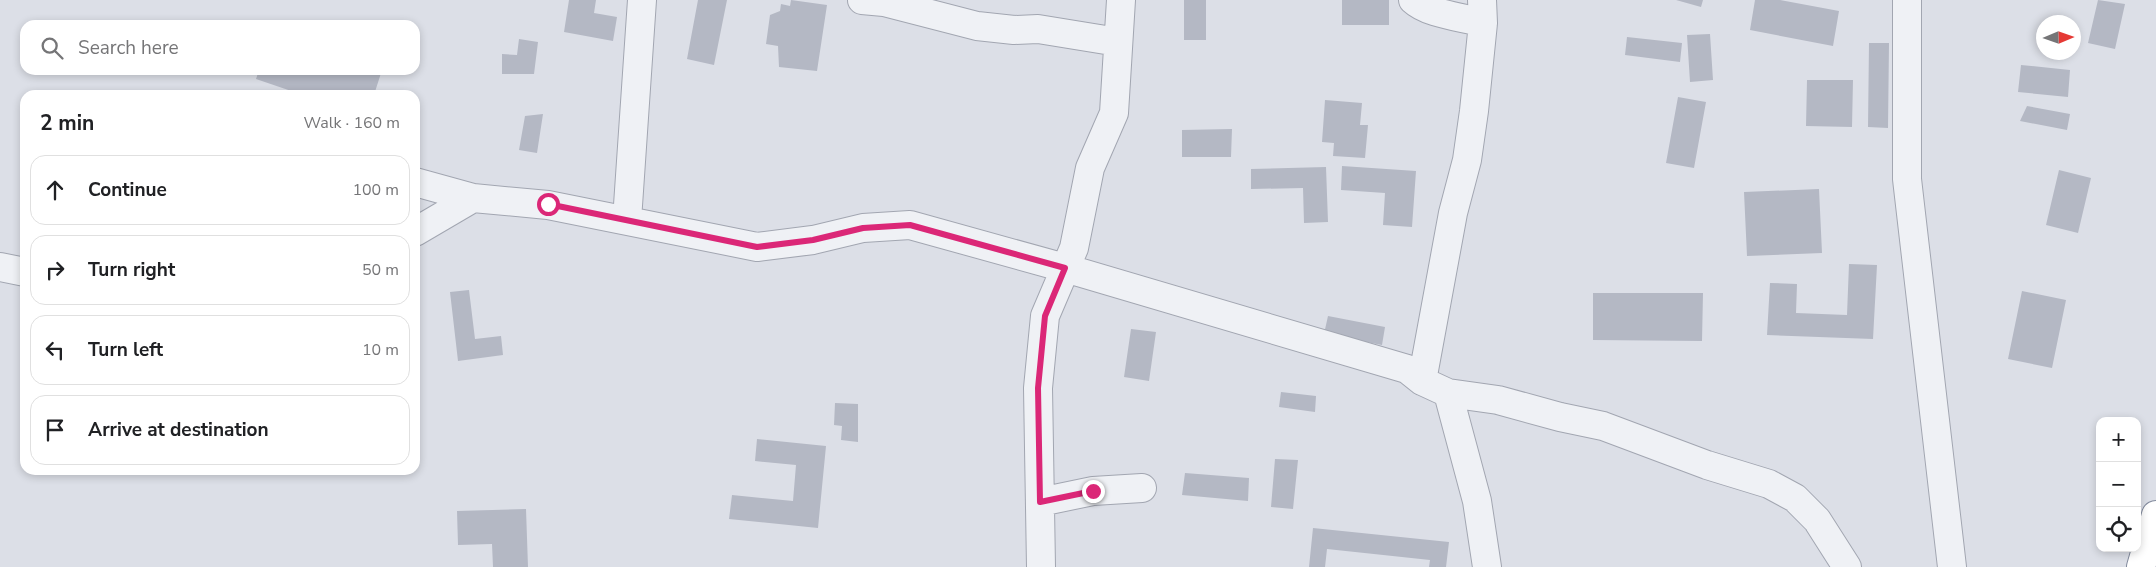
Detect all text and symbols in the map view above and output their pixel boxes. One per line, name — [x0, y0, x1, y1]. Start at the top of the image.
north arrow — [2036, 15, 2081, 60]
search box — [20, 20, 420, 75]
icon: search — [38, 34, 66, 62]
text: Search here — [78, 35, 179, 61]
text: 2 min — [40, 109, 94, 137]
text: Walk · 160 m — [304, 112, 400, 134]
icon: ahead — [41, 176, 69, 204]
text: Continue — [88, 177, 167, 203]
text: 100 m — [352, 179, 399, 201]
route start — [537, 193, 560, 216]
icon: right — [41, 256, 69, 284]
text: Turn right — [88, 257, 175, 283]
text: 50 m — [362, 259, 399, 281]
icon: left — [41, 336, 69, 364]
text: Turn left — [88, 337, 163, 363]
text: 10 m — [362, 339, 399, 361]
icon: arrive — [41, 416, 69, 444]
text: Arrive at destination — [88, 417, 269, 443]
map controls — [2096, 417, 2141, 552]
button: + — [2096, 417, 2141, 462]
button: − — [2096, 462, 2141, 507]
route end — [1082, 480, 1105, 503]
button: locate — [2096, 507, 2141, 552]

